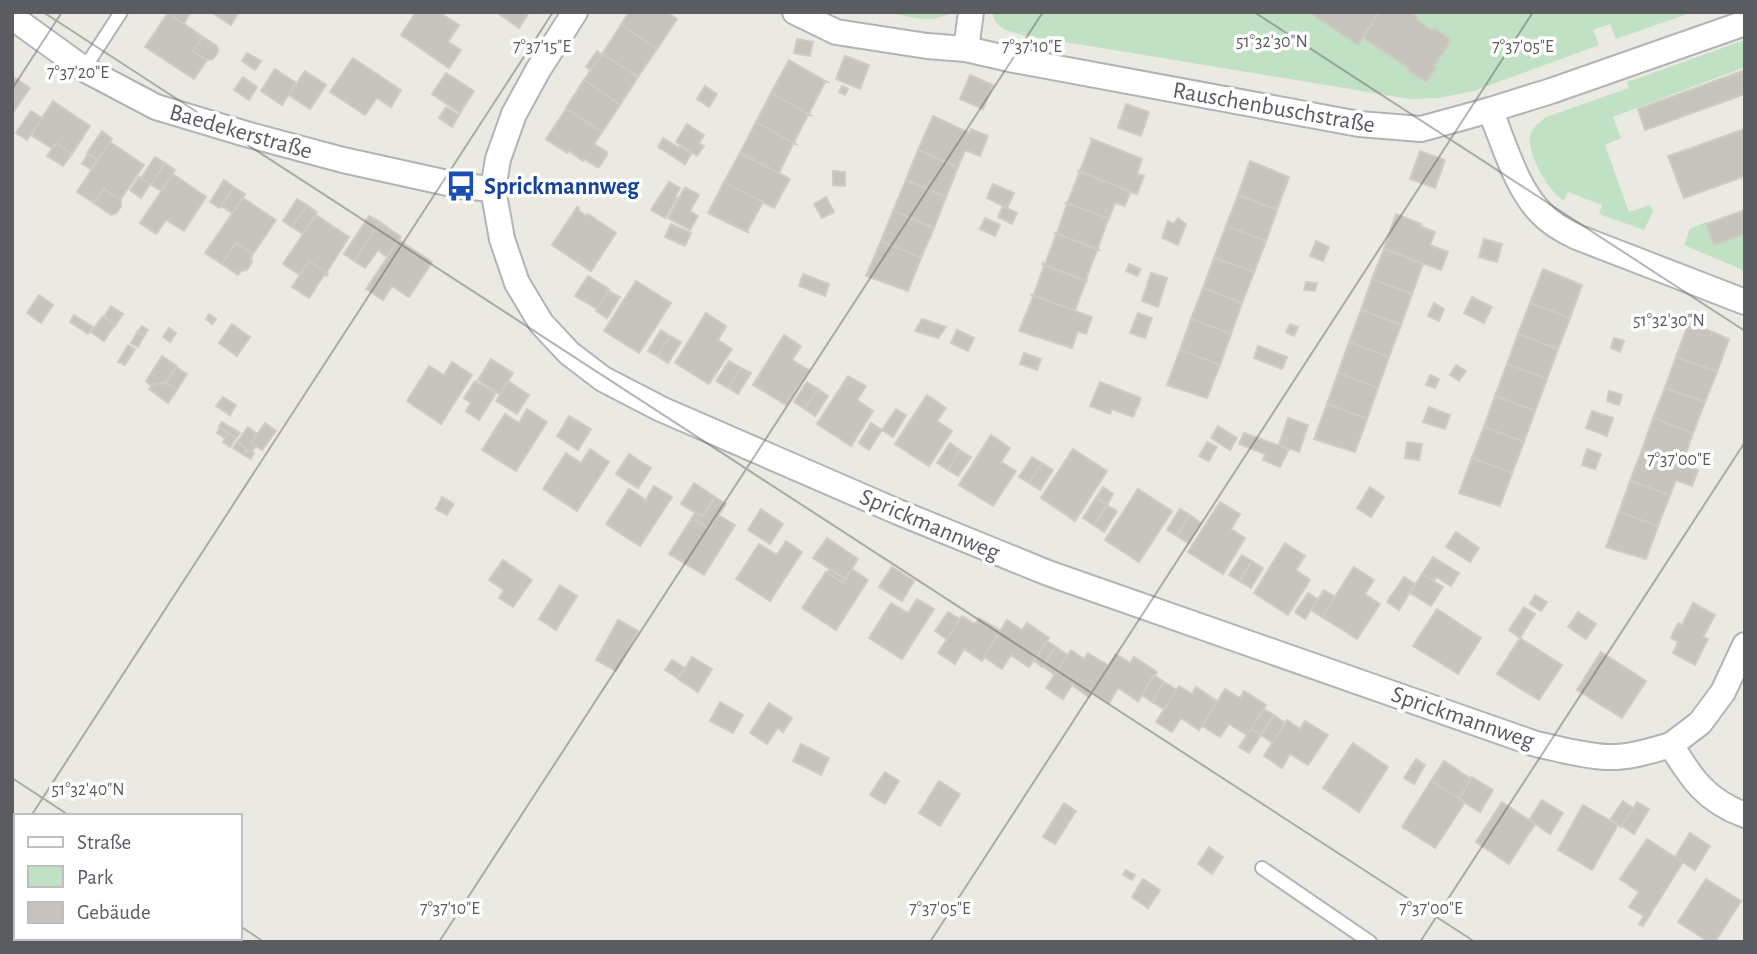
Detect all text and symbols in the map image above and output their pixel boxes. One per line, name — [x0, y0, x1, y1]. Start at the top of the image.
text: 51°32'30"N — [1236, 33, 1308, 51]
text: 7°37'15"E — [513, 38, 571, 56]
text: 7°37'10"E — [1002, 38, 1062, 56]
text: 7°37'05"E — [1492, 38, 1554, 56]
text: 7°37'20"E — [47, 64, 109, 82]
street label: Rauschenbuschstraße — [1171, 78, 1377, 138]
street label: Baedekerstraße — [167, 100, 315, 164]
bus stop icon: Sprickmannweg — [444, 169, 478, 203]
place label: Sprickmannweg — [484, 175, 640, 199]
text: 51°32'30"N — [1633, 312, 1705, 330]
text: 7°37'00"E — [1647, 451, 1711, 469]
street label: Sprickmannweg — [856, 485, 1003, 565]
street label: Sprickmannweg — [1388, 682, 1538, 754]
text: 51°32'40"N — [51, 781, 125, 799]
legend — [14, 814, 242, 940]
text: Straße — [77, 832, 131, 853]
text: Park — [77, 867, 114, 888]
text: 7°37'10"E — [420, 900, 480, 918]
text: 7°37'05"E — [909, 900, 971, 918]
text: 7°37'00"E — [1399, 900, 1463, 918]
text: Gebäude — [77, 902, 151, 923]

